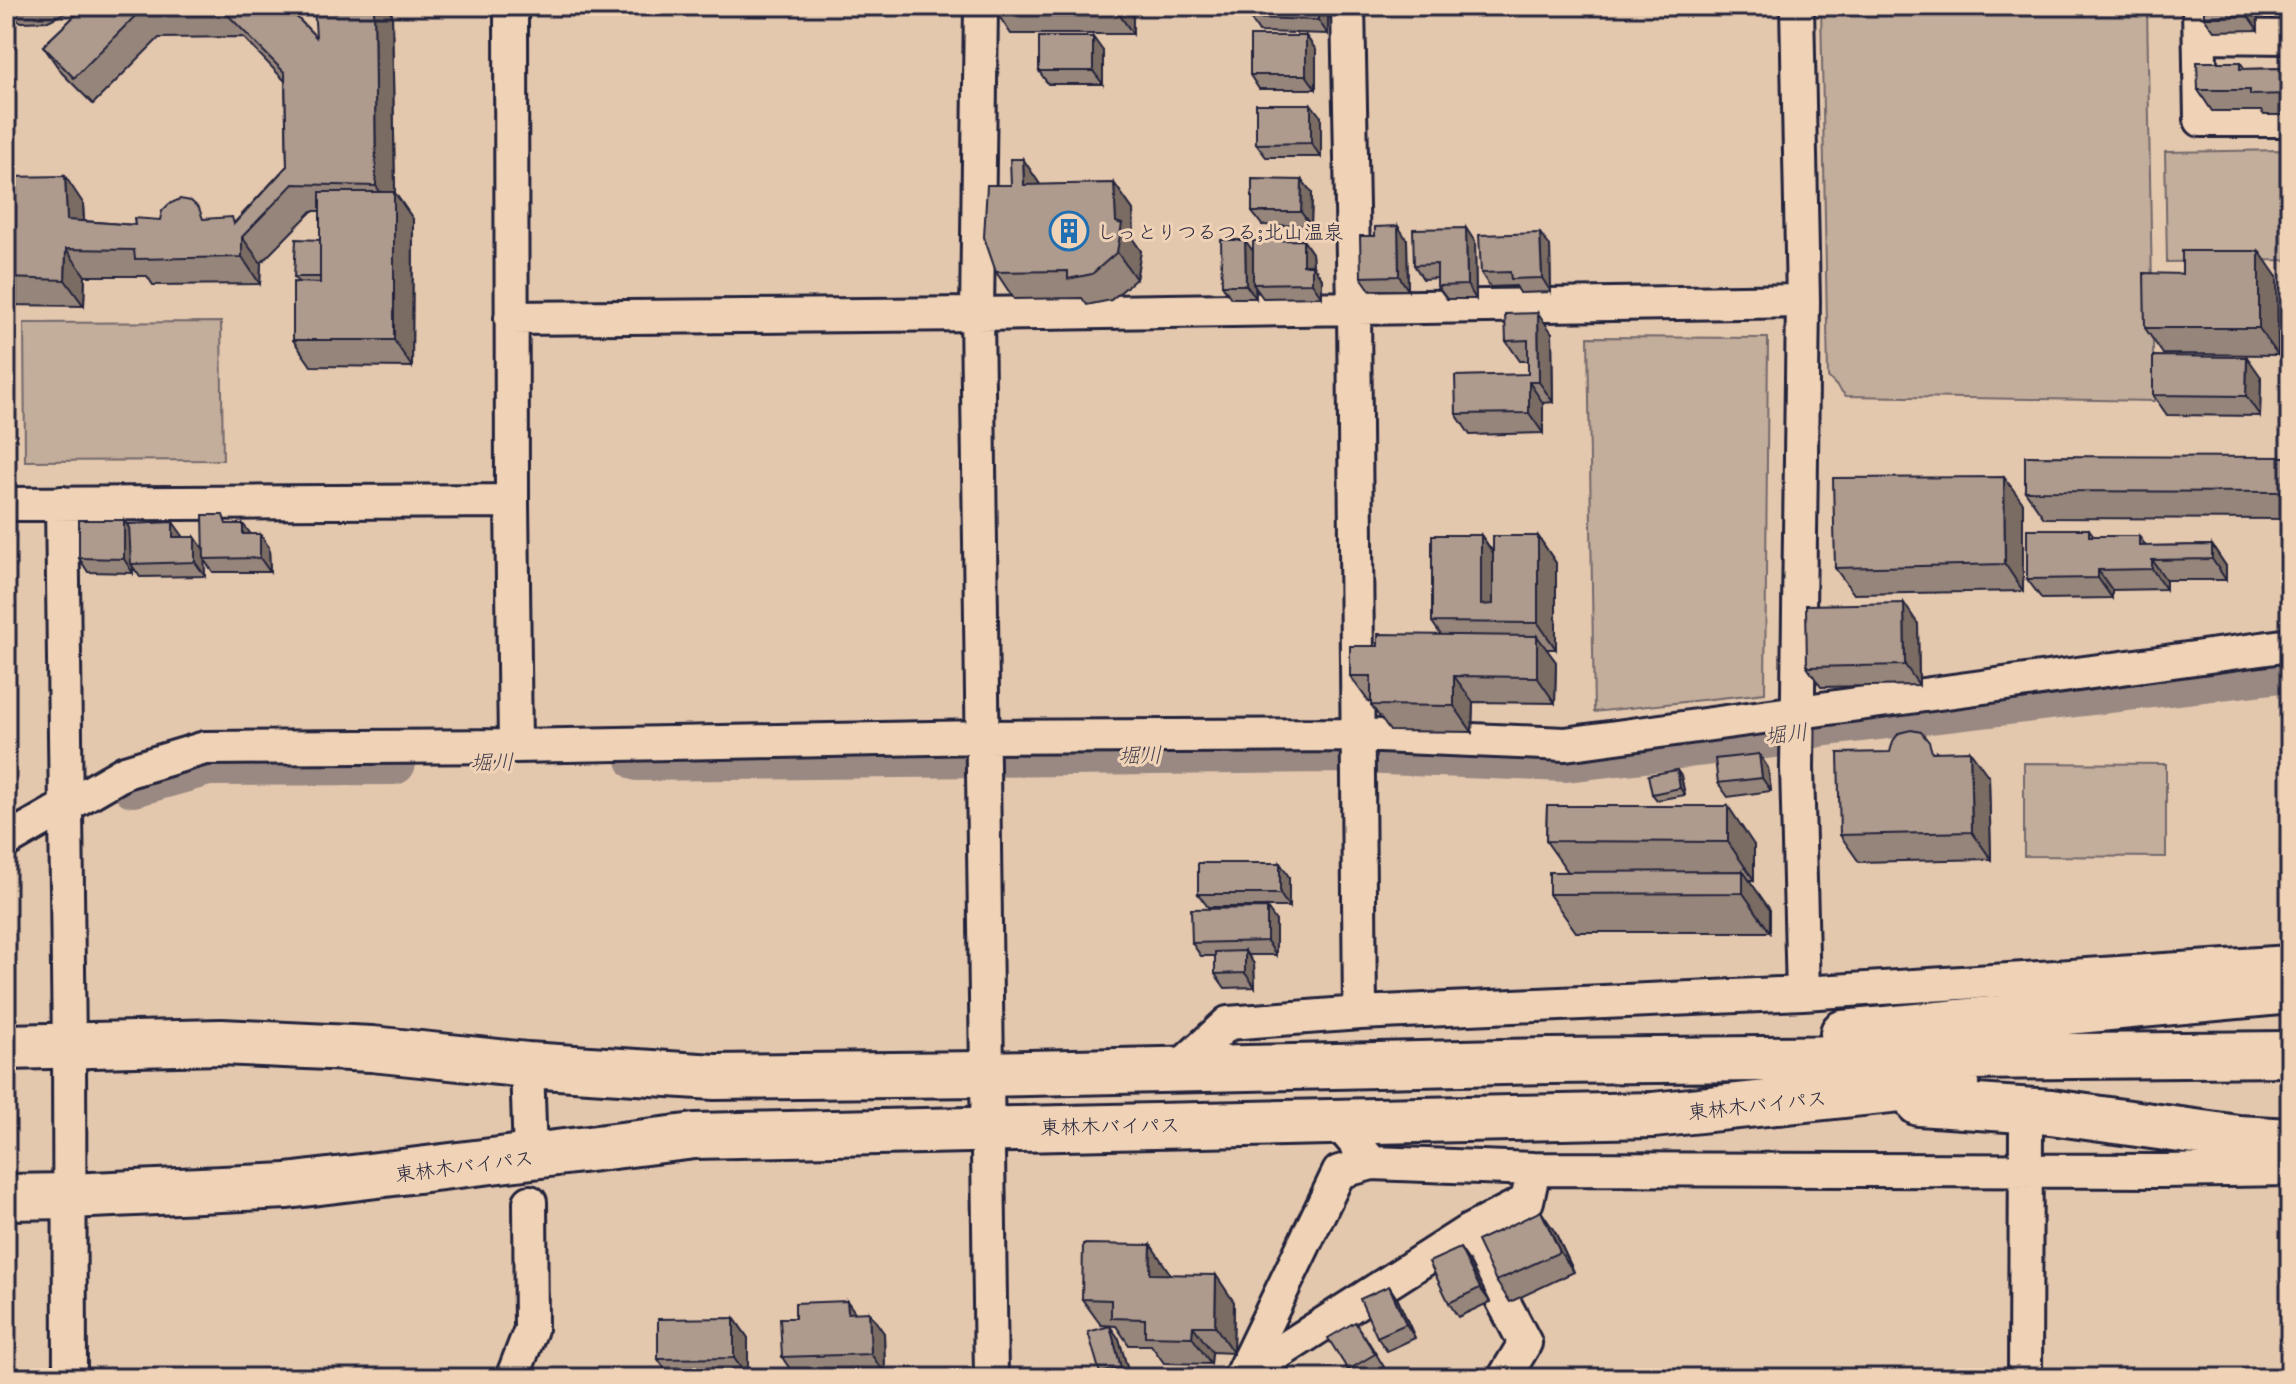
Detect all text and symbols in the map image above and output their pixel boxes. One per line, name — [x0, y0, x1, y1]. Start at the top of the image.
building icon: しっとりつるつる;北山温泉 — [1048, 210, 1090, 252]
place label: しっとりつるつる;北山温泉 — [1097, 218, 1344, 244]
water label: 堀川 — [1762, 716, 1810, 750]
water label: 堀川 — [1118, 739, 1162, 769]
water label: 堀川 — [470, 746, 514, 776]
street label: 東林木バイパス — [1686, 1084, 1828, 1124]
street label: 東林木バイパス — [1040, 1111, 1180, 1139]
street label: 東林木バイパス — [393, 1144, 535, 1186]

